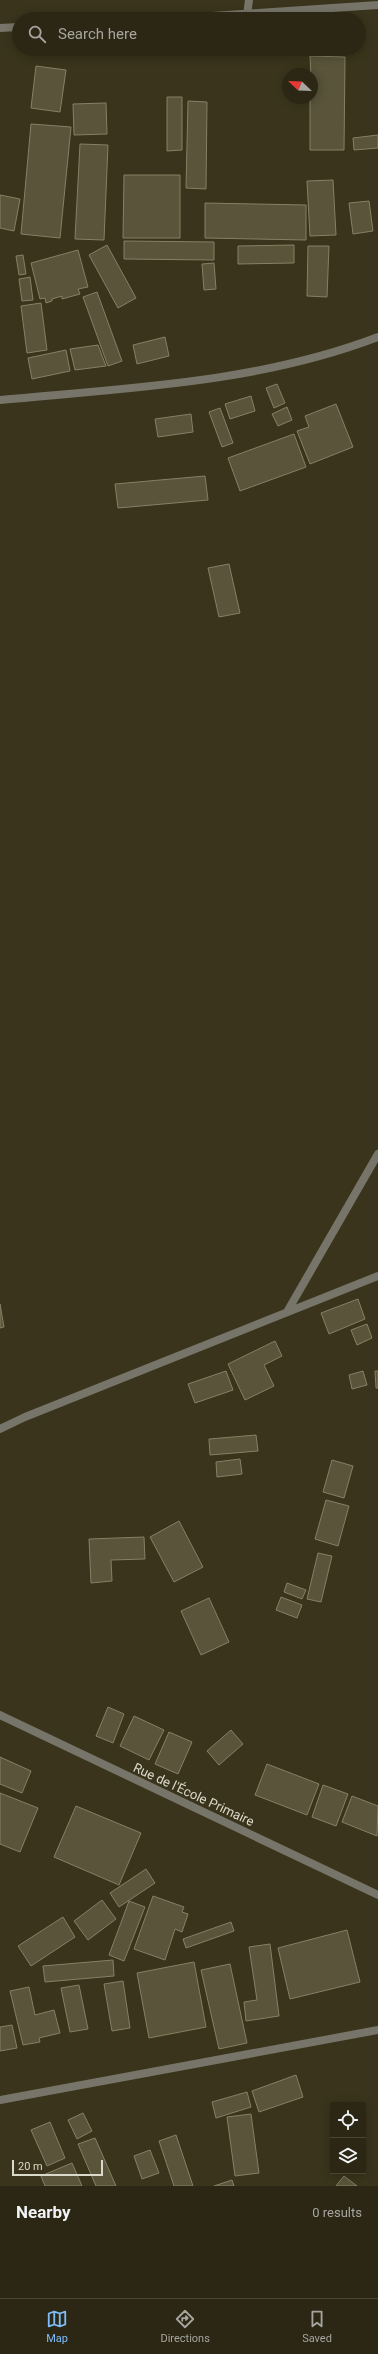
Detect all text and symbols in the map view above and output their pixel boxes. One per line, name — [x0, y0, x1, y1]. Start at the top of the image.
search box — [12, 12, 366, 56]
icon: search — [26, 23, 48, 45]
text: Search here — [58, 25, 137, 43]
north arrow — [282, 68, 318, 104]
street label: Rue de l'École Primaire — [131, 1760, 257, 1829]
map controls — [330, 2102, 366, 2174]
button: locate — [330, 2102, 366, 2138]
button: layers — [330, 2138, 366, 2174]
scale bar — [12, 2158, 103, 2177]
text: 20 m — [18, 2160, 43, 2173]
text: Nearby — [16, 2202, 71, 2222]
text: 0 results — [312, 2205, 362, 2220]
tab: Map — [46, 2308, 68, 2345]
tab: Directions — [160, 2308, 210, 2345]
tab: Saved — [302, 2308, 332, 2345]

